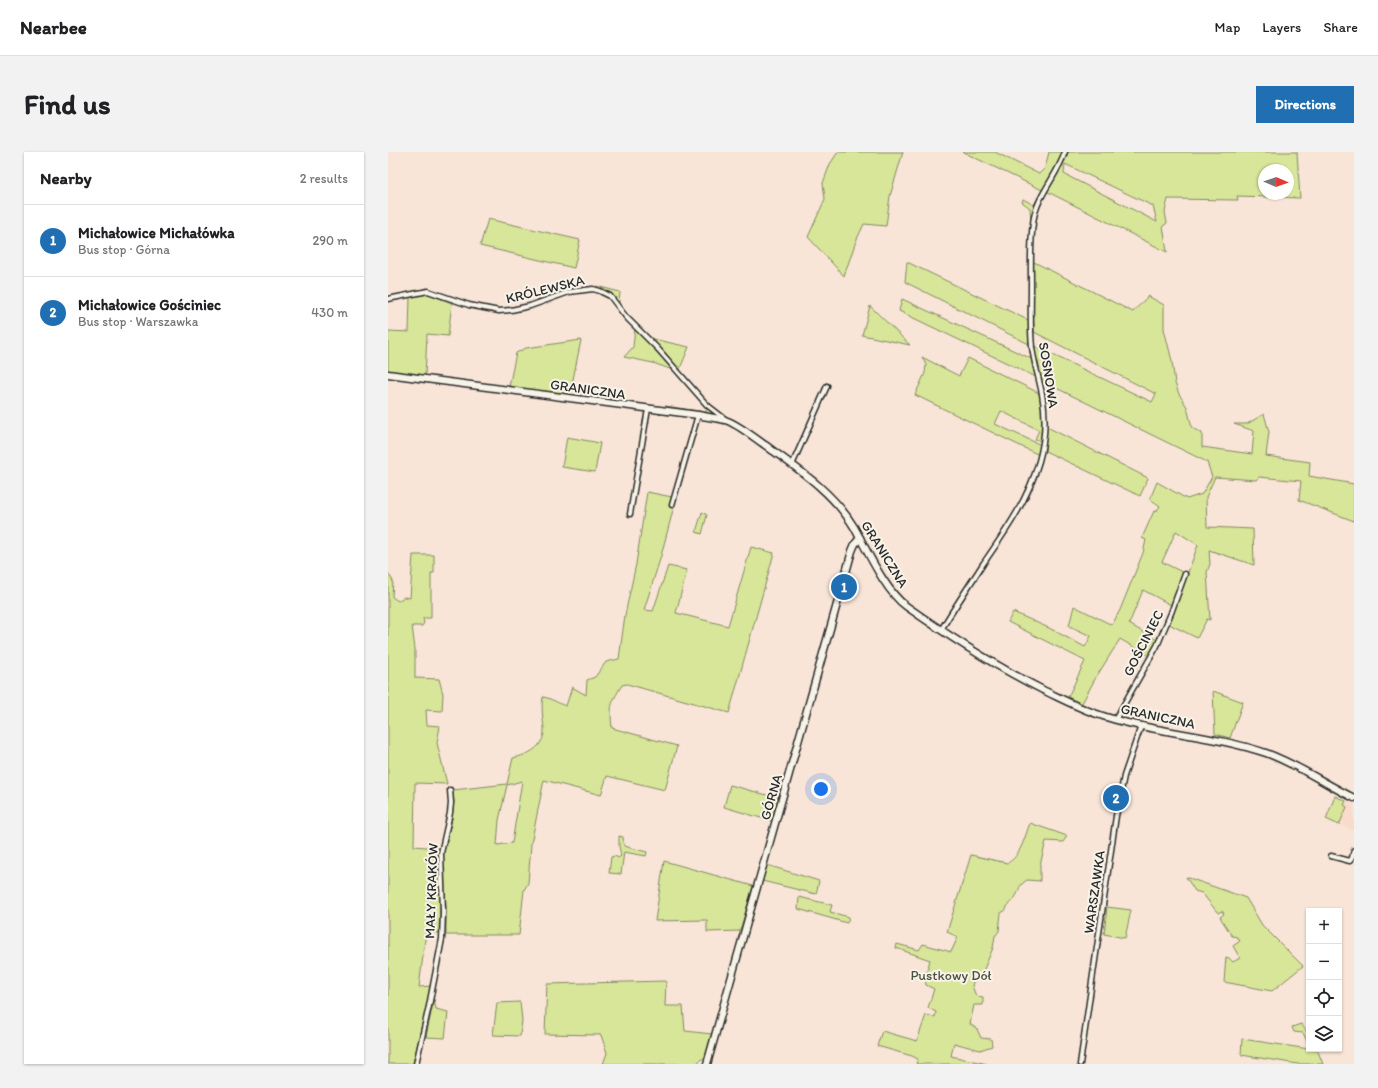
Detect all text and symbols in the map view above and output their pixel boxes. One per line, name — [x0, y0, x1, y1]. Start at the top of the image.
text: Nearbee — [20, 16, 87, 39]
text: Map — [1215, 19, 1240, 36]
text: Layers — [1262, 19, 1301, 36]
text: Share — [1323, 19, 1358, 36]
button: Directions — [1256, 86, 1354, 123]
text: Find us — [24, 87, 111, 121]
north arrow — [1258, 164, 1294, 200]
text: Nearby — [40, 168, 92, 188]
text: 2 results — [300, 171, 348, 186]
text: Michałowice Michałówka — [78, 224, 235, 242]
text: 1 — [50, 233, 56, 248]
text: 290 m — [312, 233, 348, 248]
text: Bus stop · Górna — [78, 242, 170, 257]
street label: KRÓLEWSKA — [504, 272, 586, 307]
text: Michałowice Gościniec — [78, 296, 221, 314]
text: 2 — [50, 305, 56, 320]
text: 430 m — [311, 305, 348, 320]
text: Bus stop · Warszawka — [78, 314, 198, 329]
street label: SOSNOWA — [1035, 341, 1062, 409]
street label: GRANICZNA — [549, 376, 627, 403]
street label: GRANICZNA — [857, 518, 912, 591]
pin: 1 — [831, 572, 857, 602]
street label: GOŚCINIEC — [1120, 607, 1167, 679]
street label: GRANICZNA — [1119, 700, 1197, 733]
street label: GÓRNA — [757, 772, 786, 822]
your location — [811, 779, 831, 799]
pin: 2 — [1103, 783, 1129, 813]
street label: MAŁY KRAKÓW — [421, 843, 442, 939]
street label: WARSZAWKA — [1080, 849, 1109, 935]
map controls — [1306, 908, 1342, 1052]
button: + — [1306, 908, 1342, 944]
button: − — [1306, 944, 1342, 980]
park label: Pustkowy Dół — [910, 967, 992, 984]
button: locate — [1306, 980, 1342, 1016]
button: layers — [1306, 1016, 1342, 1052]

